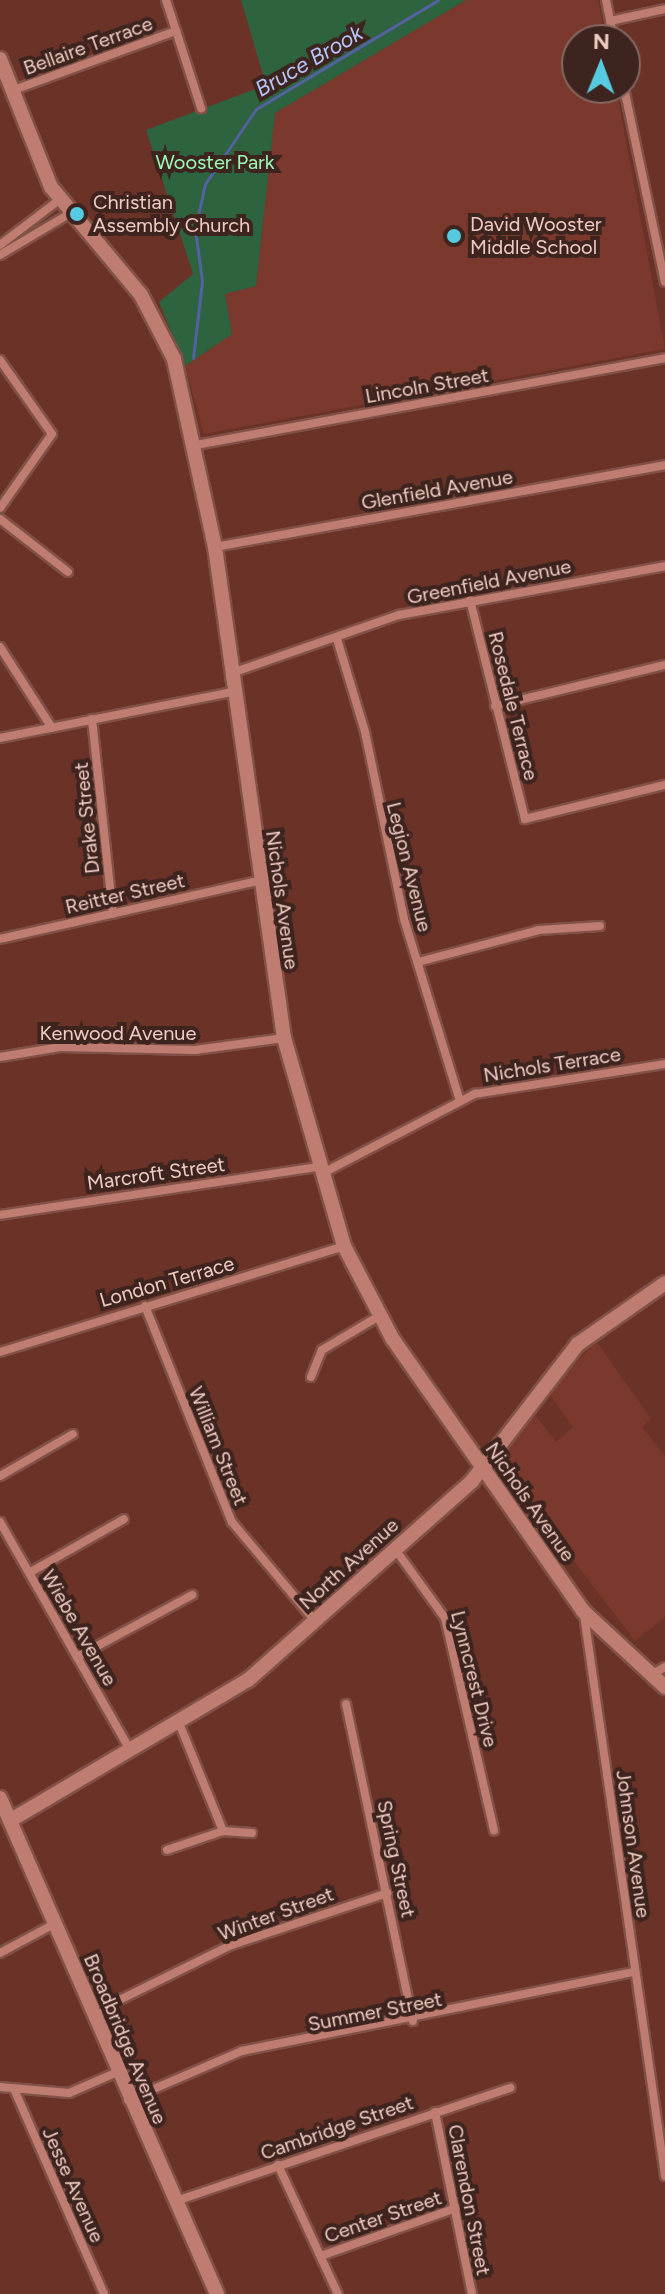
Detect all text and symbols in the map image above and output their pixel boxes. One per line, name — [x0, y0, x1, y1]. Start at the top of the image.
street label: Bellaire Terrace — [20, 12, 156, 80]
water label: Bruce Brook — [251, 20, 367, 102]
north arrow — [561, 24, 641, 104]
text: N — [593, 28, 610, 55]
park label: Wooster Park — [155, 150, 275, 174]
place label: Christian Assembly Church — [93, 190, 250, 237]
marker: Christian Assembly Church — [68, 205, 86, 223]
place label: David Wooster Middle School — [470, 212, 602, 259]
marker: David Wooster Middle School — [445, 227, 463, 245]
street label: Lincoln Street — [363, 363, 491, 409]
street label: Glenfield Avenue — [359, 465, 515, 515]
street label: Greenfield Avenue — [405, 554, 573, 610]
street label: Rosedale Terrace — [483, 629, 543, 783]
street label: Drake Street — [69, 761, 105, 875]
street label: Legion Avenue — [381, 800, 437, 934]
street label: Nichols Avenue — [260, 829, 304, 971]
street label: Reitter Street — [63, 869, 187, 919]
street label: Kenwood Avenue — [40, 1021, 196, 1045]
street label: Nichols Terrace — [482, 1042, 622, 1088]
street label: Marcroft Street — [86, 1152, 226, 1196]
street label: London Terrace — [97, 1251, 237, 1313]
street label: William Street — [183, 1383, 253, 1509]
street label: Nichols Avenue — [480, 1438, 580, 1566]
street label: North Avenue — [294, 1513, 404, 1615]
street label: Wiebe Avenue — [36, 1566, 122, 1690]
street label: Lynncrest Drive — [445, 1608, 503, 1750]
street label: Johnson Avenue — [611, 1769, 655, 1919]
street label: Spring Street — [372, 1798, 420, 1920]
street label: Winter Street — [215, 1882, 337, 1946]
street label: Broadbridge Avenue — [78, 1950, 172, 2128]
street label: Summer Street — [306, 1987, 444, 2037]
street label: Cambridge Street — [257, 2091, 417, 2165]
street label: Clarendon Street — [443, 2122, 495, 2278]
street label: Jesse Avenue — [37, 2124, 109, 2246]
street label: Center Street — [321, 2186, 445, 2248]

